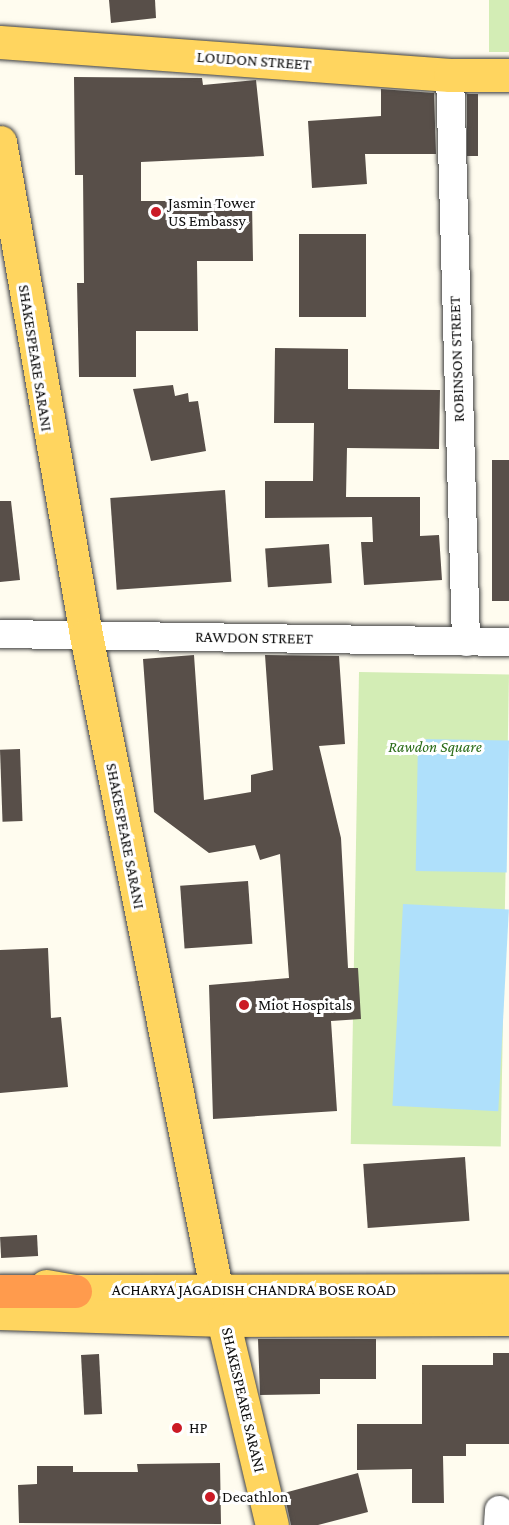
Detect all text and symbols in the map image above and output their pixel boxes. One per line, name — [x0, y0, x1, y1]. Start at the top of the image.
street label: LOUDON STREET — [196, 47, 312, 75]
place label: Jasmin Tower US Embassy — [168, 193, 255, 231]
marker: Jasmin Tower US Embassy — [149, 205, 163, 219]
street label: SHAKESPEARE SARANI — [14, 283, 56, 433]
street label: ROBINSON STREET — [445, 296, 469, 422]
street label: RAWDON STREET — [195, 627, 313, 649]
park label: Rawdon Square — [388, 737, 482, 757]
street label: SHAKESPEARE SARANI — [101, 761, 149, 911]
place label: Miot Hospitals — [258, 995, 352, 1015]
marker: Miot Hospitals — [235, 996, 253, 1014]
street label: ACHARYA JAGADISH CHANDRA BOSE ROAD — [112, 1280, 396, 1300]
street label: SHAKESPEARE SARANI — [217, 1326, 269, 1474]
place label: HP — [189, 1418, 208, 1438]
marker: HP — [170, 1421, 184, 1435]
place label: Decathlon — [222, 1487, 288, 1507]
marker: Decathlon — [203, 1490, 217, 1504]

